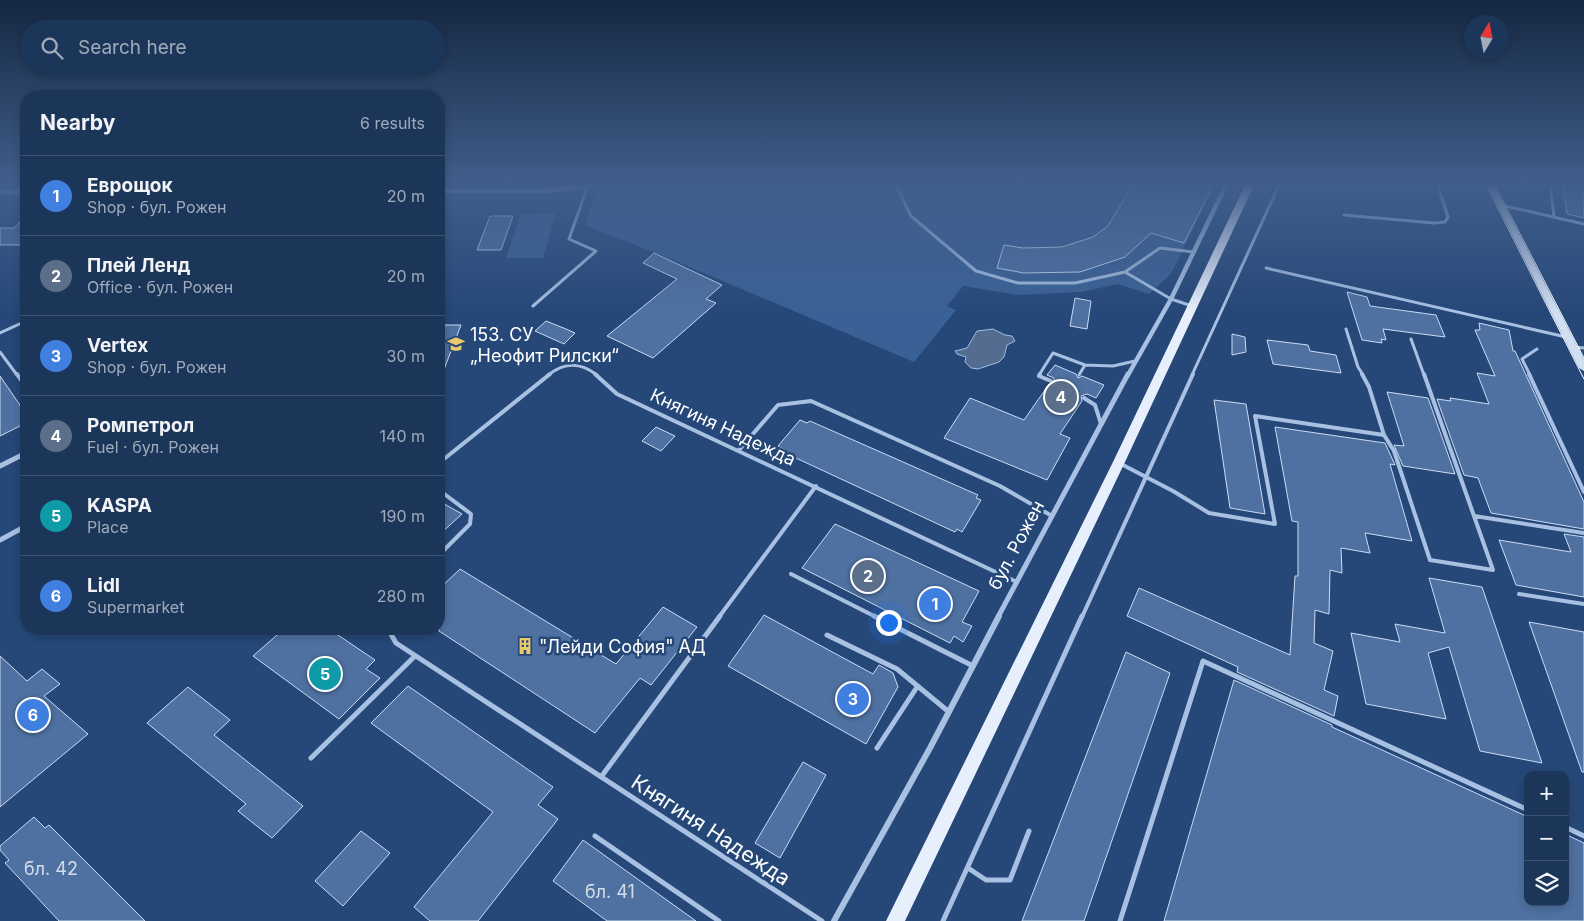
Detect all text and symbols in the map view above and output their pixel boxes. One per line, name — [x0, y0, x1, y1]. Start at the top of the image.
north arrow — [1464, 15, 1509, 60]
search box — [20, 20, 445, 75]
icon: search — [38, 34, 66, 62]
text: Search here — [78, 36, 187, 59]
text: Nearby — [40, 110, 115, 135]
text: 6 results — [360, 113, 425, 133]
text: Еврощок — [87, 174, 173, 197]
text: 1 — [53, 186, 59, 206]
text: 20 m — [387, 186, 425, 206]
text: Shop · бул. Рожен — [87, 197, 227, 217]
text: Плей Ленд — [87, 254, 190, 277]
text: 2 — [51, 266, 61, 286]
text: 20 m — [387, 266, 425, 286]
text: Office · бул. Рожен — [87, 277, 233, 297]
place label: 153. СУ „Неофит Рилски“ — [470, 324, 619, 366]
text: Vertex — [87, 334, 148, 357]
school or university icon: 153. СУ „Неофит Рилски“ — [446, 334, 466, 354]
text: 3 — [51, 346, 61, 366]
text: 30 m — [387, 346, 425, 366]
text: Shop · бул. Рожен — [87, 357, 227, 377]
pin: 4 — [1045, 378, 1077, 416]
street label: Княгиня Надежда — [647, 384, 799, 470]
text: Ромпетрол — [87, 414, 194, 437]
text: 4 — [51, 426, 61, 446]
text: 140 m — [380, 426, 425, 446]
text: Fuel · бул. Рожен — [87, 437, 219, 457]
text: KASPA — [87, 494, 152, 517]
street label: бул. Рожен — [984, 497, 1048, 593]
text: 5 — [51, 506, 61, 526]
text: 190 m — [380, 506, 425, 526]
text: Place — [87, 517, 129, 537]
pin: 2 — [852, 557, 884, 595]
text: Lidl — [87, 574, 120, 597]
pin: 1 — [919, 585, 951, 623]
text: 6 — [51, 586, 61, 606]
text: 280 m — [377, 586, 425, 606]
text: Supermarket — [87, 597, 184, 617]
your location — [876, 610, 902, 636]
building icon: "Лейди София" АД — [515, 636, 535, 656]
place label: "Лейди София" АД — [539, 636, 706, 657]
pin: 5 — [309, 655, 341, 693]
pin: 3 — [837, 680, 869, 718]
pin: 6 — [17, 696, 49, 734]
street label: Княгиня Надежда — [627, 769, 795, 891]
map controls — [1524, 771, 1569, 906]
button: + — [1524, 771, 1569, 816]
button: − — [1524, 816, 1569, 861]
house number: бл. 42 — [24, 858, 78, 879]
button: layers — [1524, 861, 1569, 906]
house number: бл. 41 — [585, 881, 635, 902]

